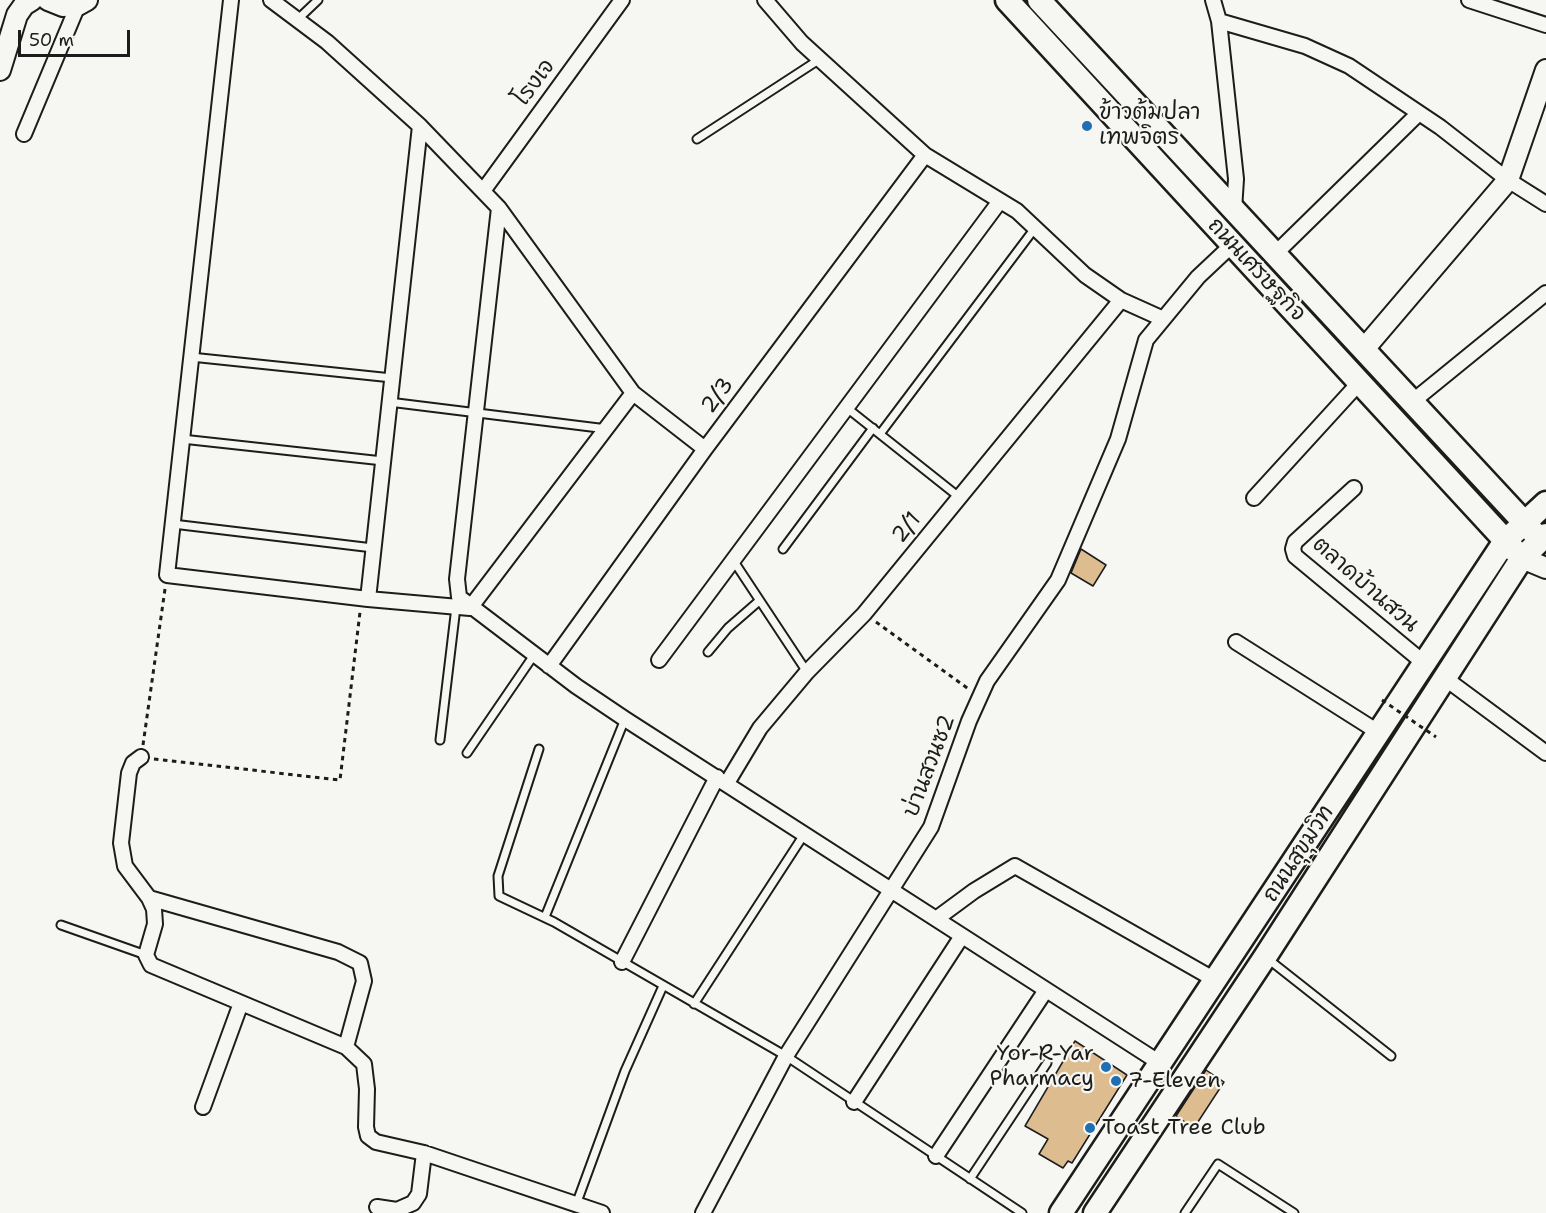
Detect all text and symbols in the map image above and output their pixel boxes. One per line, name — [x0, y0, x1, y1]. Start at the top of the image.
scale bar — [21, 18, 134, 56]
text: 50 m — [29, 28, 74, 52]
street label: โรงเจ — [509, 55, 561, 111]
place label: ข้าวต้มปลา เทพจิตร — [1099, 100, 1200, 152]
marker: ข้าวต้มปลา เทพจิตร — [1080, 119, 1094, 133]
street label: ถนนเศรษฐกิจ — [1201, 213, 1311, 327]
street label: 2/3 — [696, 373, 740, 419]
street label: 2/1 — [887, 507, 927, 549]
street label: ตลาดบ้านสวน — [1307, 532, 1423, 638]
street label: บ่านสวนซ2 — [898, 711, 962, 821]
street label: ถนนสุขุมวิท — [1258, 801, 1340, 907]
place label: Yor-R-Yar Pharmacy — [989, 1041, 1094, 1092]
marker: Yor-R-Yar Pharmacy — [1099, 1060, 1113, 1074]
place label: 7-Eleven — [1128, 1068, 1221, 1094]
marker: 7-Eleven — [1109, 1074, 1123, 1088]
place label: Toast Tree Club — [1102, 1115, 1266, 1141]
marker: Toast Tree Club — [1083, 1121, 1097, 1135]

